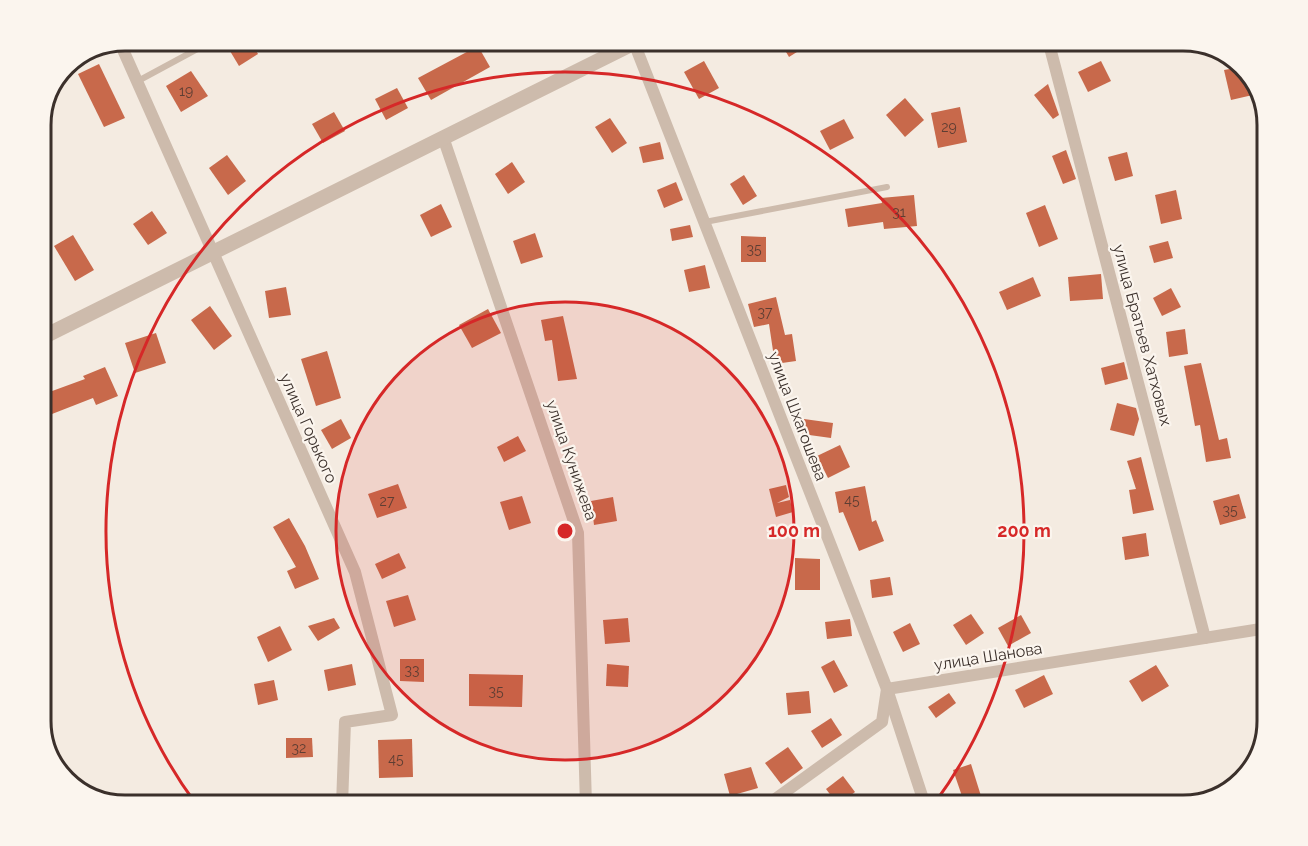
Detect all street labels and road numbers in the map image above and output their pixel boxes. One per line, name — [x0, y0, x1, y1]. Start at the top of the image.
street label: улица Братьев Хатховых — [1109, 242, 1176, 428]
street label: улица Шхагошева — [764, 349, 831, 483]
street label: улица Горького — [276, 370, 341, 486]
street label: улица Кунижева — [542, 398, 601, 523]
street label: улица Шанова — [933, 639, 1044, 674]

